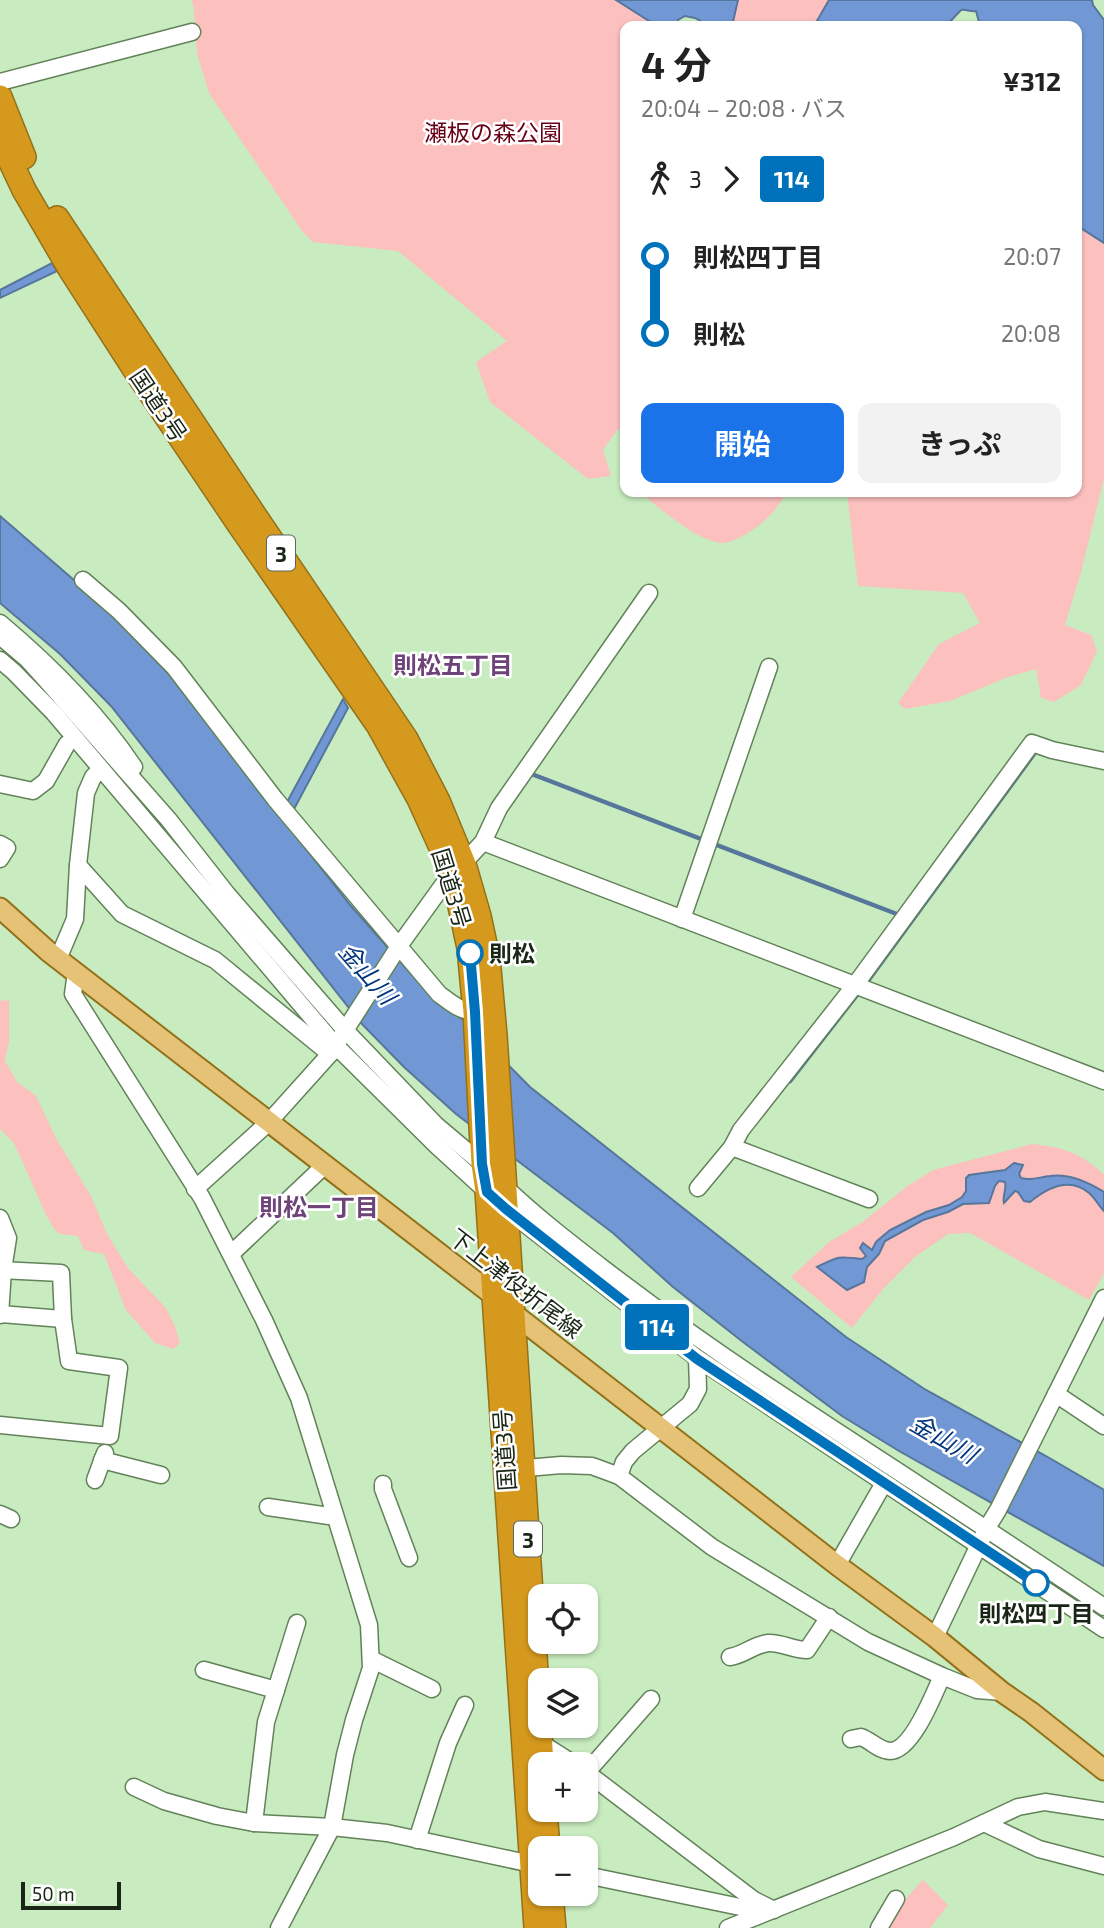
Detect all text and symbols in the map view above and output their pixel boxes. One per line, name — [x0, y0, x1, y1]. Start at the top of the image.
text: 4 分 — [641, 41, 711, 87]
text: ¥312 — [1003, 65, 1061, 96]
text: 20:04 – 20:08 · バス — [641, 94, 847, 122]
park label: 瀬板の森公園 — [424, 118, 562, 146]
icon: walk — [641, 160, 679, 198]
icon: forward — [712, 160, 750, 198]
text: 114 — [774, 164, 810, 193]
text: 3 — [689, 165, 702, 193]
text: 則松四丁目 — [693, 241, 823, 272]
text: 20:07 — [1003, 242, 1061, 270]
text: 則松 — [693, 318, 745, 349]
text: 20:08 — [1001, 319, 1061, 347]
street label: 国道3号 — [125, 363, 193, 447]
button: 開始 — [641, 403, 844, 483]
button: きっぷ — [858, 403, 1061, 483]
road number: 3 — [267, 536, 295, 570]
district label: 則松五丁目 — [393, 650, 513, 679]
street label: 国道3号 — [427, 845, 477, 931]
water label: 金山川 — [333, 936, 405, 1012]
place label: 則松 — [489, 939, 535, 967]
marker: 則松 — [457, 940, 483, 966]
district label: 則松一丁目 — [259, 1192, 379, 1221]
street label: 下上津役折尾線 — [444, 1222, 588, 1344]
line badge: 114 — [617, 1304, 697, 1350]
text: 114 — [639, 1312, 675, 1341]
water label: 金山川 — [906, 1407, 985, 1470]
street label: 国道3号 — [487, 1408, 521, 1492]
road number: 3 — [514, 1522, 542, 1556]
marker: 則松四丁目 — [1023, 1570, 1049, 1596]
map controls — [528, 1584, 598, 1906]
button: locate — [528, 1584, 598, 1654]
place label: 則松四丁目 — [979, 1599, 1094, 1627]
button: layers — [528, 1668, 598, 1738]
button: + — [528, 1752, 598, 1822]
button: − — [528, 1836, 598, 1906]
scale bar — [21, 1879, 121, 1911]
text: 50 m — [32, 1882, 75, 1905]

